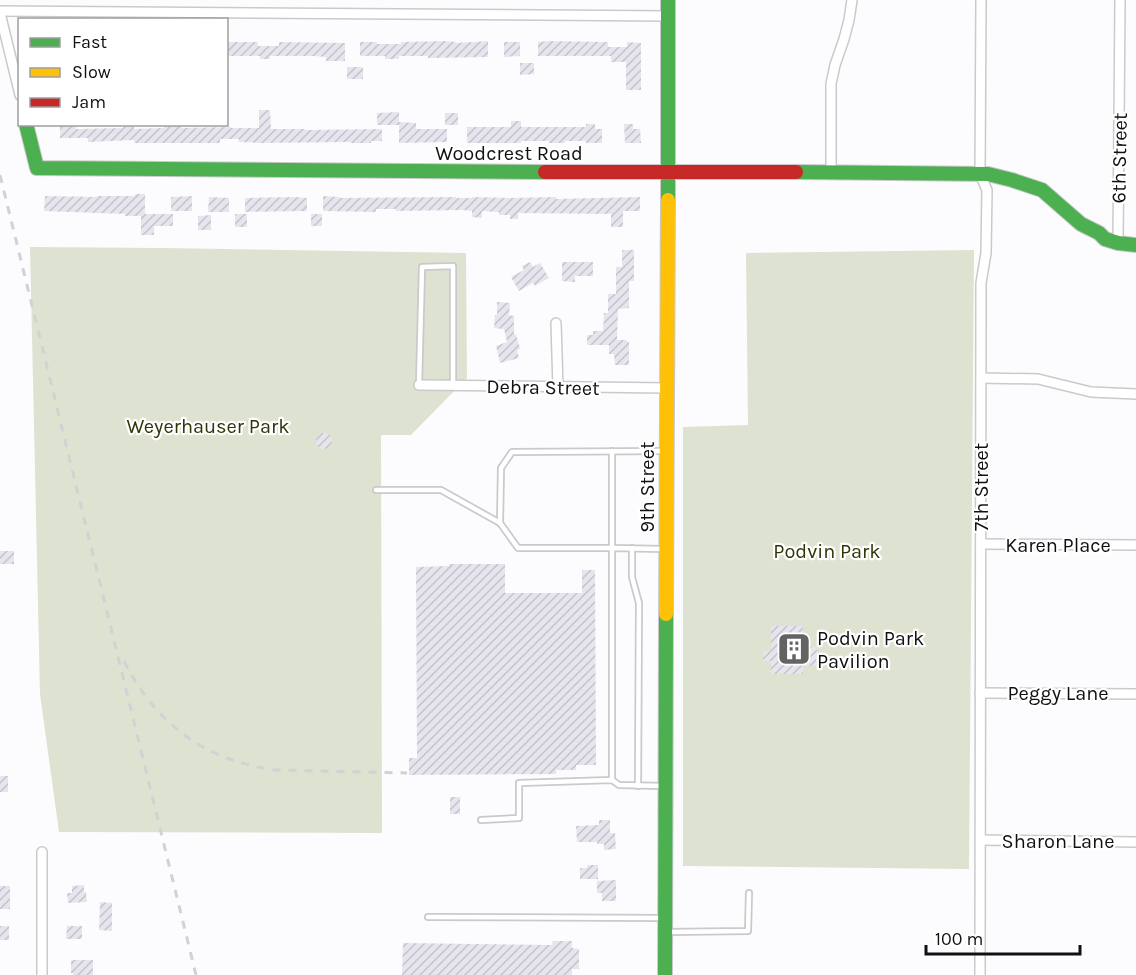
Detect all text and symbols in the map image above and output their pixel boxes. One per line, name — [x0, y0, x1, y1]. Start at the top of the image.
legend — [18, 18, 228, 126]
text: Fast — [72, 31, 107, 53]
text: Slow — [72, 61, 111, 83]
text: Jam — [72, 91, 106, 113]
street label: 6th Street — [1107, 112, 1132, 204]
street label: Woodcrest Road — [435, 142, 583, 165]
street label: Debra Street — [486, 375, 600, 400]
park label: Weyerhauser Park — [127, 415, 289, 438]
street label: 9th Street — [636, 441, 659, 532]
street label: 7th Street — [970, 442, 993, 531]
street label: Karen Place — [1005, 534, 1111, 557]
park label: Podvin Park — [773, 540, 881, 563]
place label: Podvin Park Pavilion — [817, 627, 924, 673]
building icon: Podvin Park Pavilion — [776, 631, 812, 667]
street label: Peggy Lane — [1008, 682, 1109, 705]
street label: Sharon Lane — [1002, 830, 1114, 853]
scale bar — [926, 918, 1080, 956]
text: 100 m — [935, 928, 983, 950]

